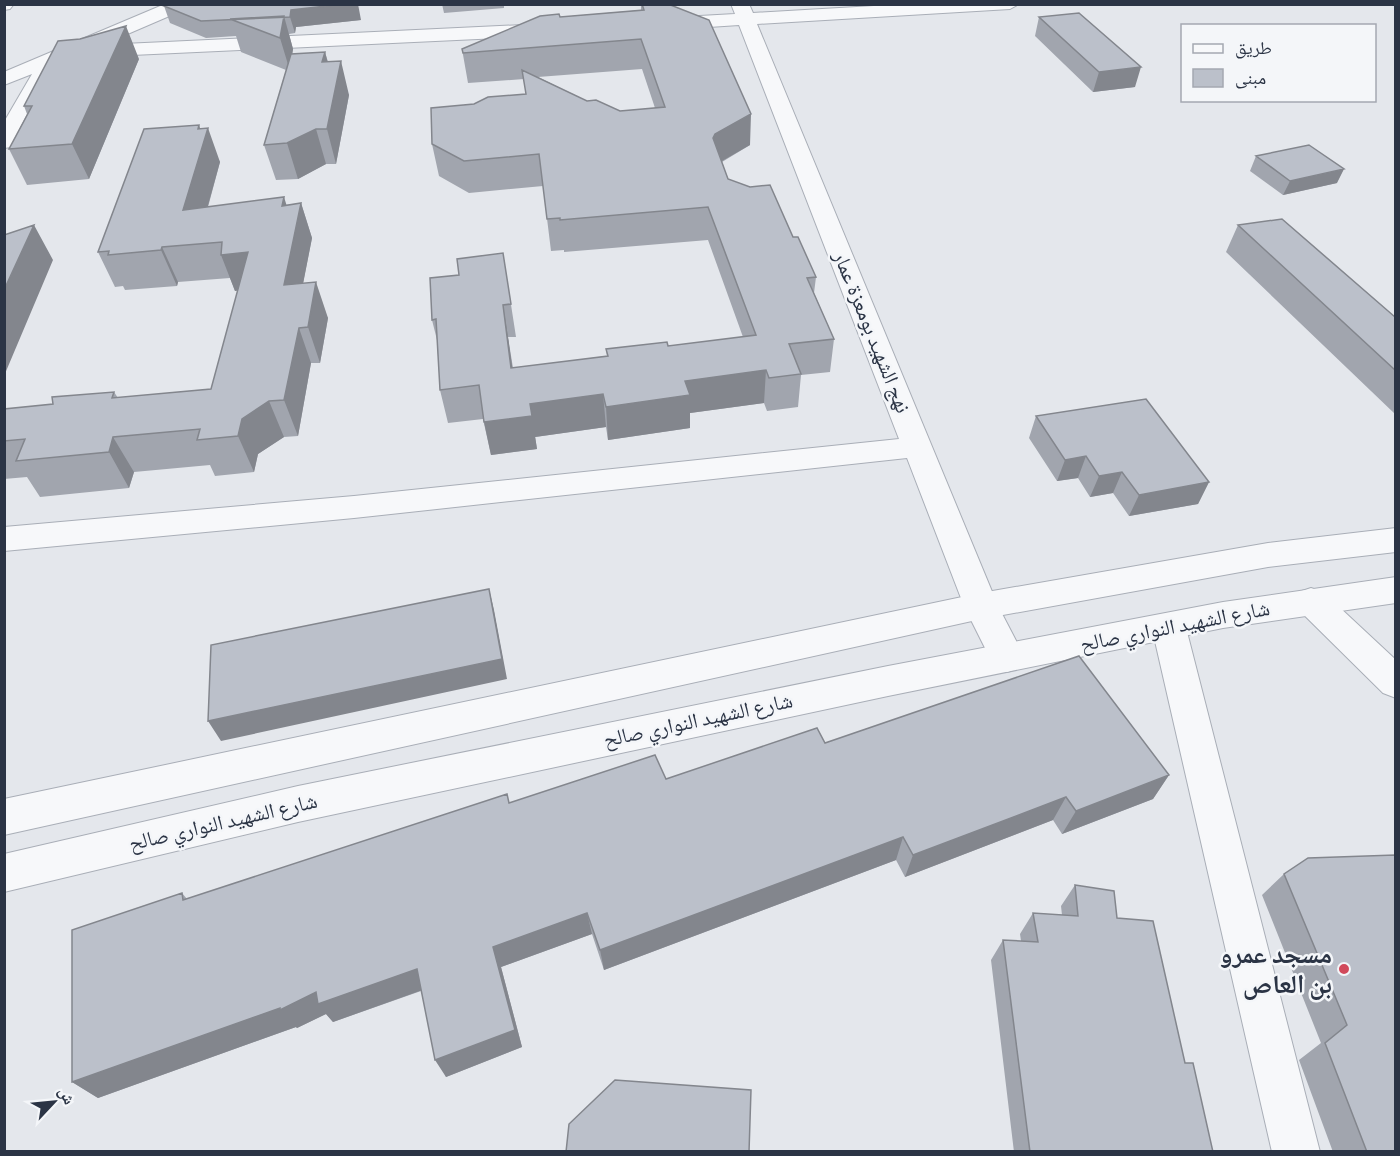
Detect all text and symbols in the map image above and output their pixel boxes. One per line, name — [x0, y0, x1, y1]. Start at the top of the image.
legend — [1181, 24, 1376, 102]
text: طريق — [1235, 36, 1272, 59]
text: مبنى — [1235, 66, 1266, 89]
street label: نهج الشهيد بومعزة عمار — [827, 246, 917, 417]
street label: شارع الشهيد النواري صالح — [1078, 594, 1273, 660]
street label: شارع الشهيد النواري صالح — [601, 686, 796, 756]
street label: شارع الشهيد النواري صالح — [126, 787, 321, 860]
place label: مسجد عمرو بن العاص — [1220, 937, 1332, 1000]
marker: مسجد عمرو بن العاص — [1337, 962, 1351, 976]
north arrow — [24, 1072, 84, 1132]
text: ش — [55, 1083, 80, 1107]

